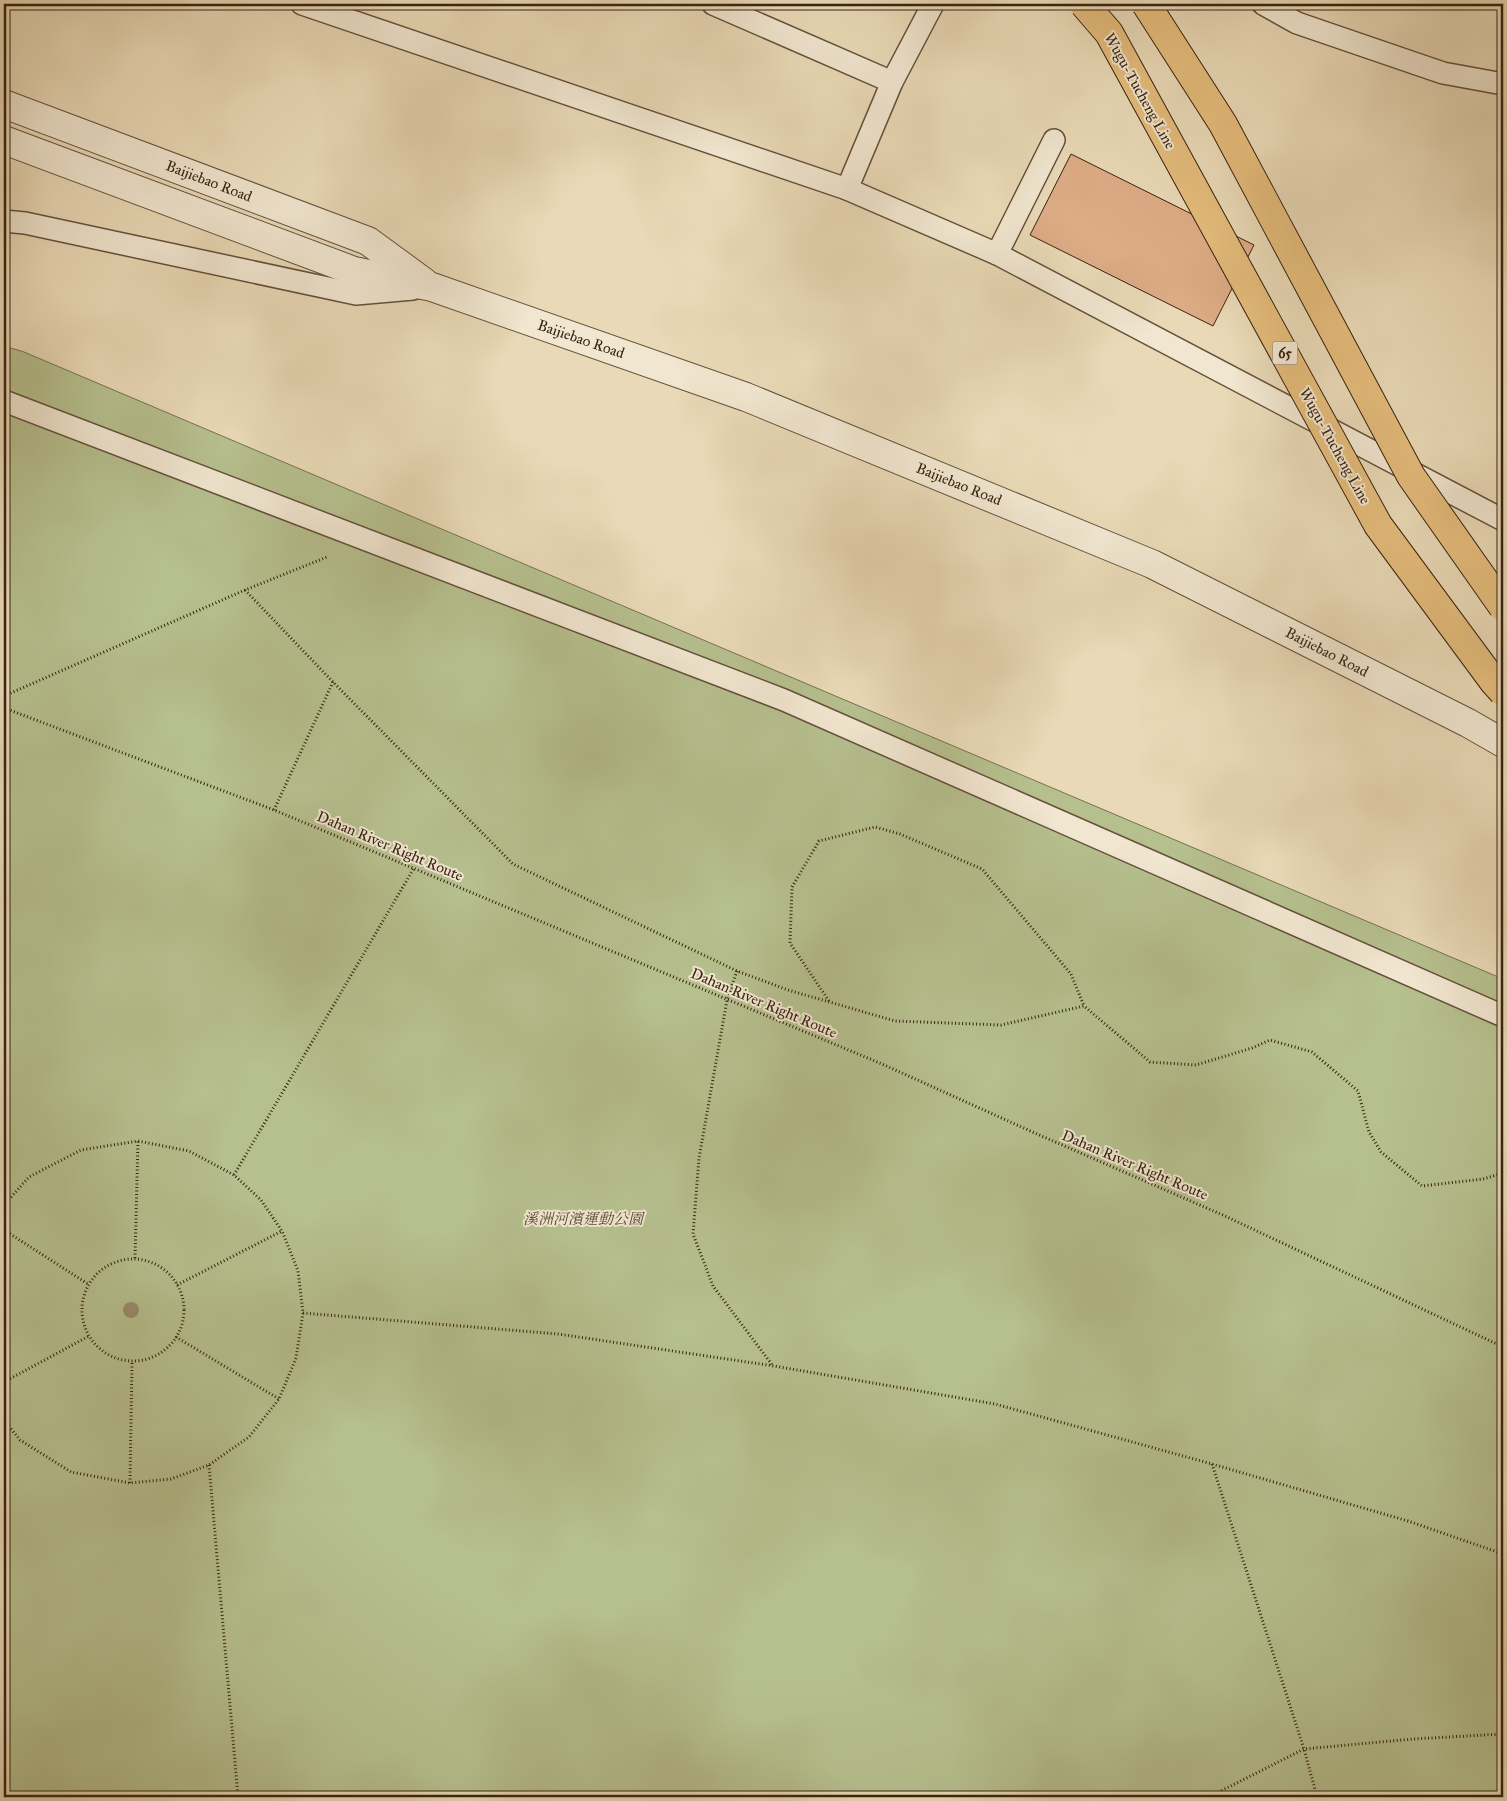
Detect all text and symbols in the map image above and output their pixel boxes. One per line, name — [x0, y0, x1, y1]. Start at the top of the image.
street label: Wugu-Tucheng Line — [1101, 30, 1179, 152]
street label: Baijiebao Road — [163, 156, 255, 206]
street label: Baijiebao Road — [535, 316, 627, 362]
road number: 65 — [1272, 342, 1298, 364]
street label: Wugu-Tucheng Line — [1296, 385, 1374, 507]
street label: Baijiebao Road — [914, 459, 1005, 510]
street label: Baijiebao Road — [1282, 623, 1372, 681]
street label: Dahan River Right Route — [314, 807, 466, 885]
street label: Dahan River Right Route — [688, 964, 840, 1042]
street label: Dahan River Right Route — [1059, 1126, 1211, 1204]
park label: 溪洲河濱運動公園 — [523, 1210, 645, 1228]

